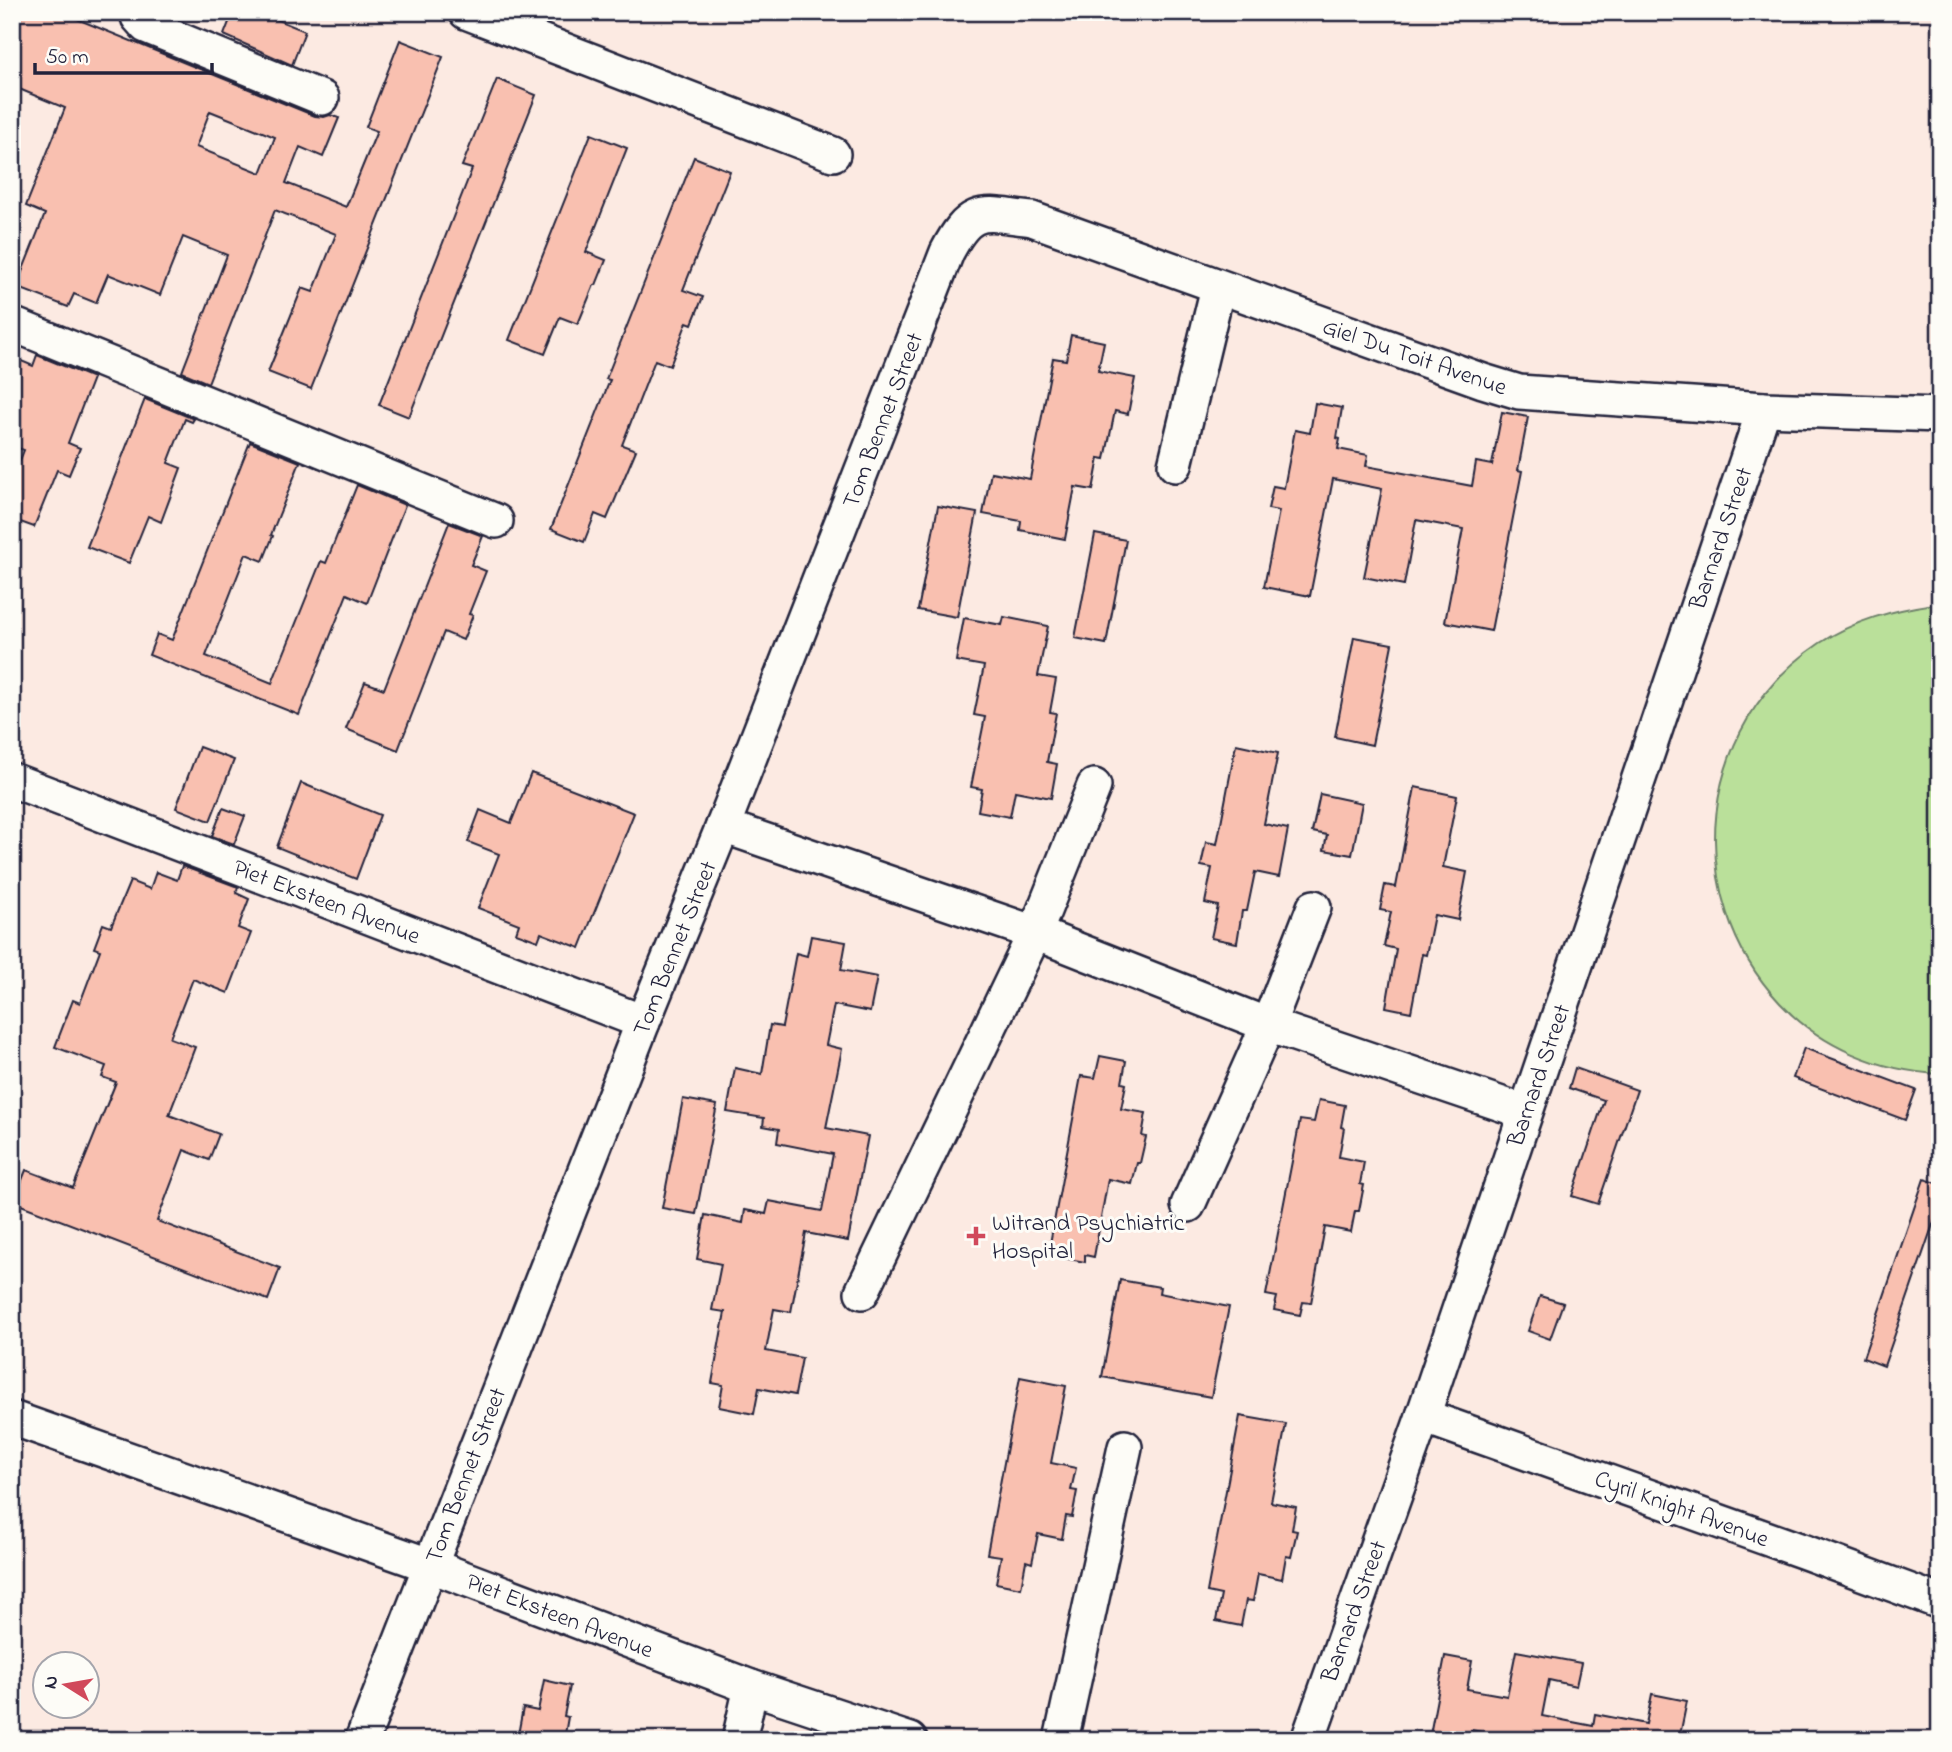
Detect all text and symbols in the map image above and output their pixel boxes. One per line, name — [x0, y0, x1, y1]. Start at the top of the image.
scale bar — [35, 32, 212, 76]
text: 50 m — [46, 43, 89, 73]
street label: Giel Du Toit Avenue — [1317, 310, 1511, 406]
street label: Tom Bennet Street — [835, 328, 934, 514]
street label: Barnard Street — [1681, 463, 1763, 616]
street label: Piet Eksteen Avenue — [227, 852, 425, 955]
street label: Tom Bennet Street — [625, 856, 727, 1042]
street label: Barnard Street — [1499, 1000, 1581, 1153]
place label: Witrand Psychiatric Hospital — [992, 1207, 1185, 1270]
marker: Witrand Psychiatric Hospital — [966, 1226, 986, 1246]
street label: Tom Bennet Street — [418, 1383, 517, 1569]
street label: Cyril Knight Avenue — [1589, 1463, 1773, 1559]
street label: Barnard Street — [1313, 1536, 1397, 1689]
street label: Piet Eksteen Avenue — [460, 1566, 658, 1669]
north arrow — [32, 1650, 102, 1720]
text: N — [37, 1673, 66, 1691]

